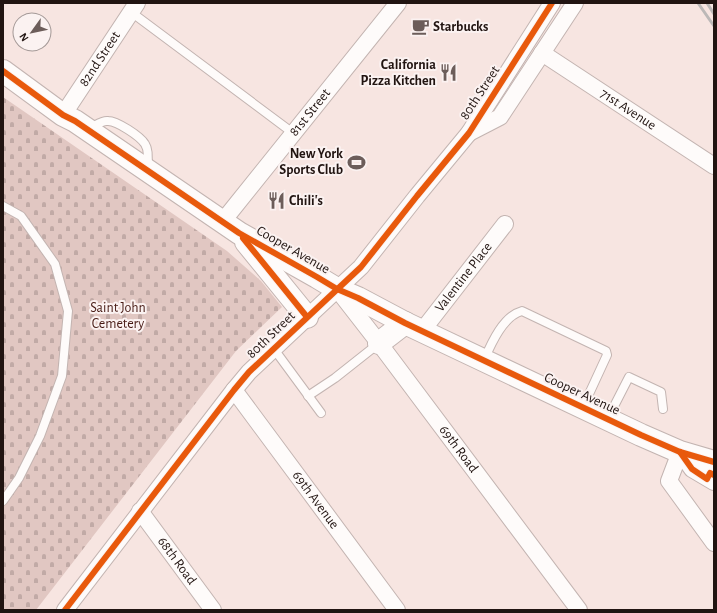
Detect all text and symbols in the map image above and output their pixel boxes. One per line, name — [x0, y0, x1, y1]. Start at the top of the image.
north arrow — [12, 12, 52, 52]
cafe icon: Starbucks — [410, 17, 430, 37]
place label: Starbucks — [433, 20, 488, 34]
street label: 82nd Street — [77, 29, 123, 89]
text: N — [17, 31, 31, 43]
place label: California Pizza Kitchen — [361, 58, 436, 88]
restaurant icon: California Pizza Kitchen — [439, 63, 459, 83]
street label: 80th Street — [458, 63, 503, 122]
street label: 81st Street — [287, 86, 333, 139]
street label: 71st Avenue — [598, 86, 658, 133]
place label: New York Sports Club — [279, 147, 343, 177]
sports icon: New York Sports Club — [346, 152, 366, 172]
restaurant icon: Chili's — [266, 191, 286, 211]
place label: Chili's — [289, 194, 323, 208]
street label: Cooper Avenue — [254, 223, 332, 277]
street label: Valentine Place — [432, 240, 495, 315]
park label: Saint John Cemetery — [90, 301, 146, 331]
street label: 80th Street — [244, 308, 298, 361]
street label: Cooper Avenue — [542, 370, 622, 418]
street label: 69th Road — [436, 423, 481, 475]
street label: 69th Avenue — [290, 469, 341, 532]
street label: 68th Road — [155, 535, 199, 587]

